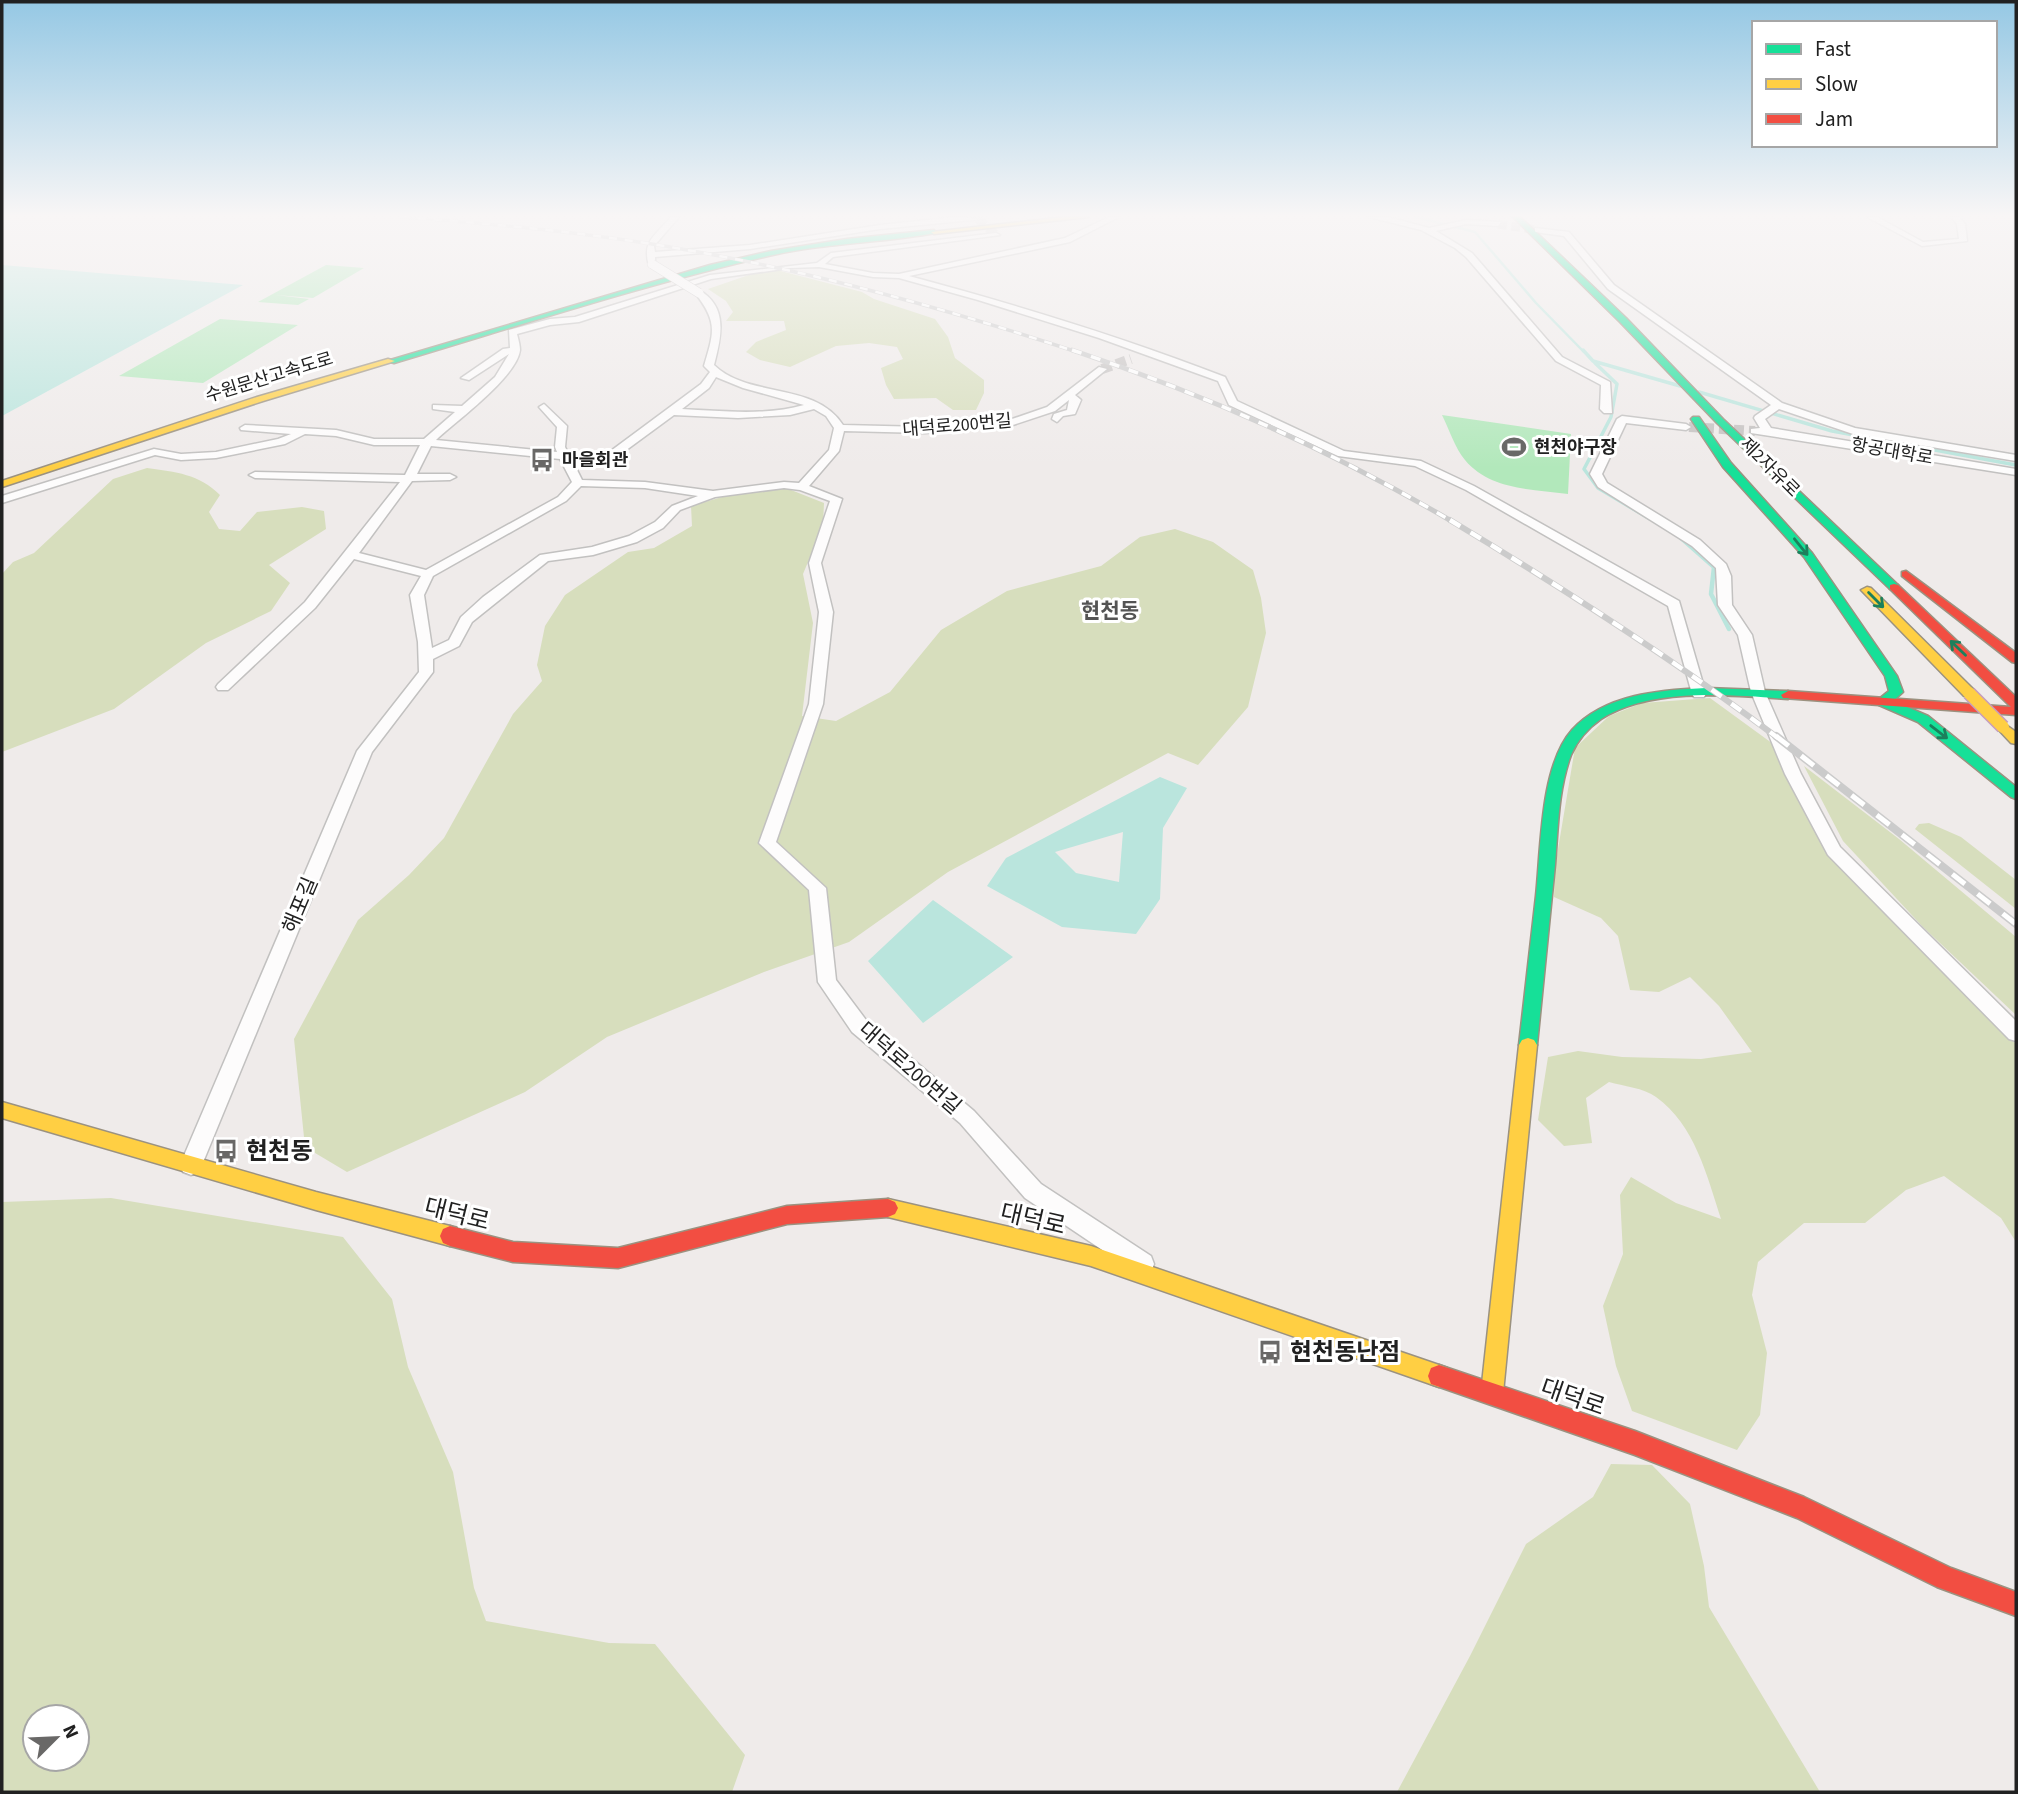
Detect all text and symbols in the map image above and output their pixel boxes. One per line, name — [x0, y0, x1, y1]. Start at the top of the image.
legend — [1752, 21, 1997, 147]
text: Fast — [1815, 34, 1851, 64]
text: Slow — [1815, 69, 1858, 99]
text: Jam — [1815, 104, 1853, 134]
street label: 수원문산고속도로 — [202, 346, 336, 409]
street label: 대덕로200번길 — [901, 408, 1013, 443]
street label: 제2자유로 — [1734, 432, 1805, 503]
street label: 항공대학로 — [1849, 432, 1935, 471]
sports icon: 현천야구장 — [1500, 433, 1528, 461]
place label: 현천야구장 — [1534, 435, 1617, 460]
bus stop icon: 마을회관 — [528, 446, 556, 474]
place label: 마을회관 — [562, 448, 629, 473]
one-way arrow — [1794, 538, 1809, 556]
one-way arrow — [1868, 591, 1885, 608]
district label: 현천동 — [1081, 596, 1139, 626]
one-way arrow — [1949, 640, 1966, 657]
one-way arrow — [1930, 724, 1948, 739]
street label: 해포길 — [275, 872, 325, 938]
street label: 대덕로200번길 — [852, 1015, 968, 1121]
place label: 현천동 — [246, 1134, 312, 1169]
bus stop icon: 현천동 — [212, 1137, 240, 1165]
street label: 대덕로 — [421, 1189, 493, 1239]
street label: 대덕로 — [997, 1195, 1069, 1244]
place label: 현천동난점 — [1290, 1335, 1400, 1370]
bus stop icon: 현천동난점 — [1256, 1338, 1284, 1366]
street label: 대덕로 — [1536, 1370, 1610, 1425]
north arrow — [21, 1703, 91, 1773]
text: N — [55, 1720, 85, 1743]

